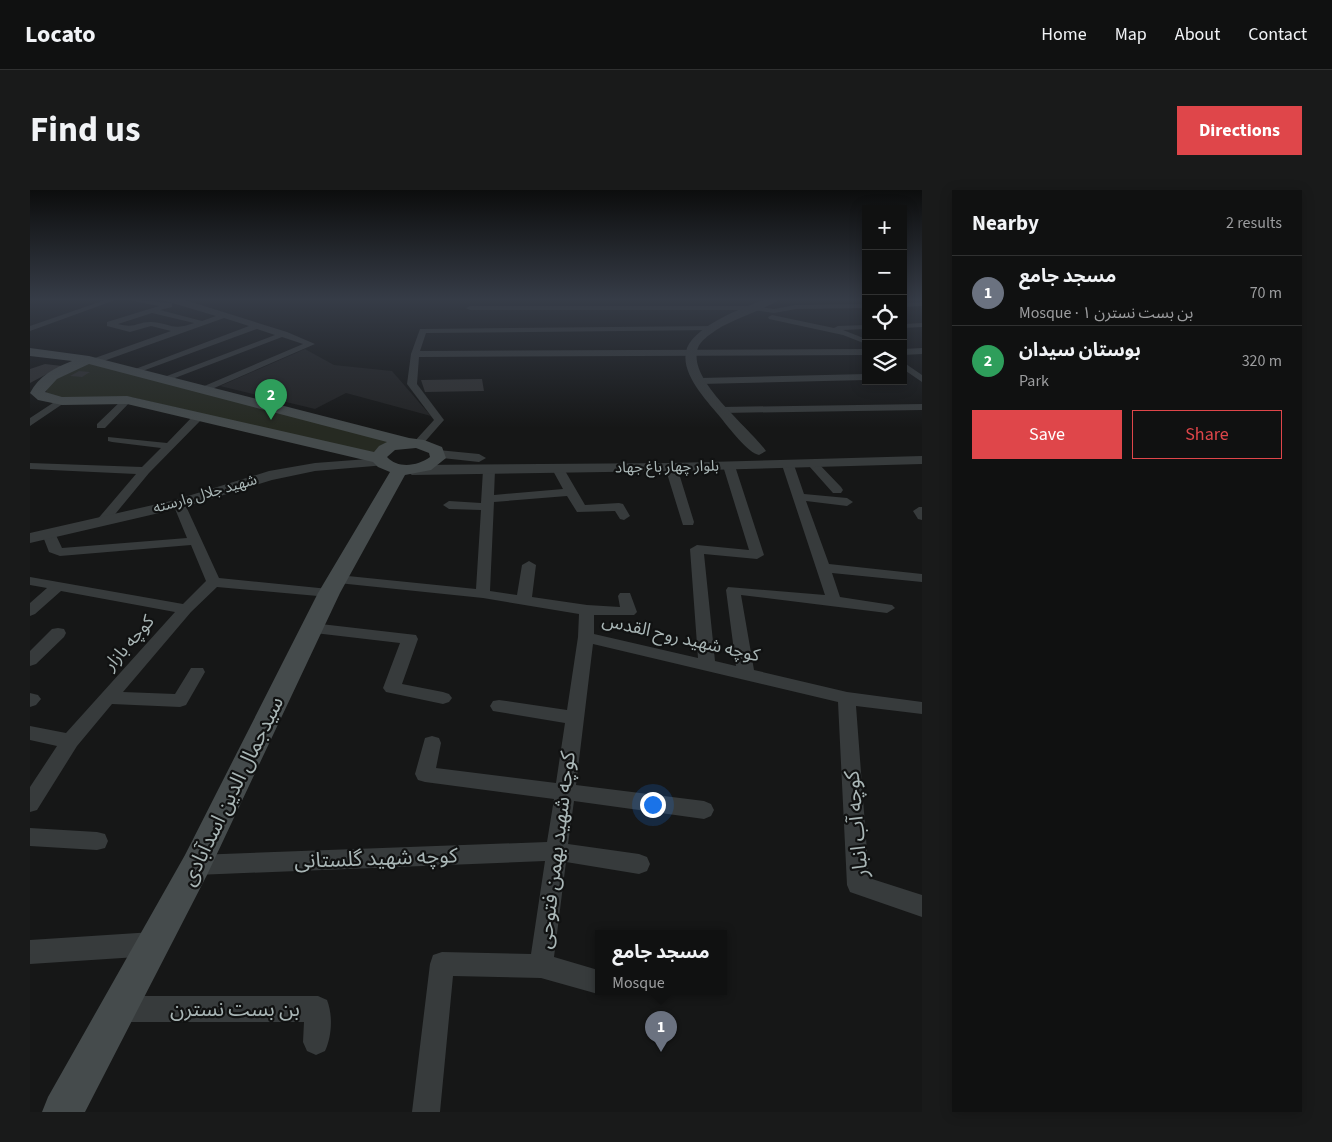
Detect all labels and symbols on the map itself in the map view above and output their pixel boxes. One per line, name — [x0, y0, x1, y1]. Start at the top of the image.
pin: 2 — [255, 379, 287, 420]
street label: بلوار چهار باغ جهاد — [615, 456, 719, 479]
street label: شهید جلال وارسته — [151, 469, 260, 519]
street label: کوچه شهید روح القدس — [600, 608, 763, 668]
street label: کوچه بازار — [97, 609, 160, 677]
street label: سیدجمال الدین اسدآبادی — [173, 691, 291, 891]
street label: کوچه شهید بهمن فتوحی — [529, 749, 583, 950]
street label: کوچه آب انبار — [836, 769, 876, 880]
your location — [640, 792, 666, 818]
street label: کوچه شهید گلستانی — [294, 840, 459, 876]
street label: بن بست نسترن — [170, 994, 300, 1024]
pin: 1 — [645, 1011, 677, 1052]

